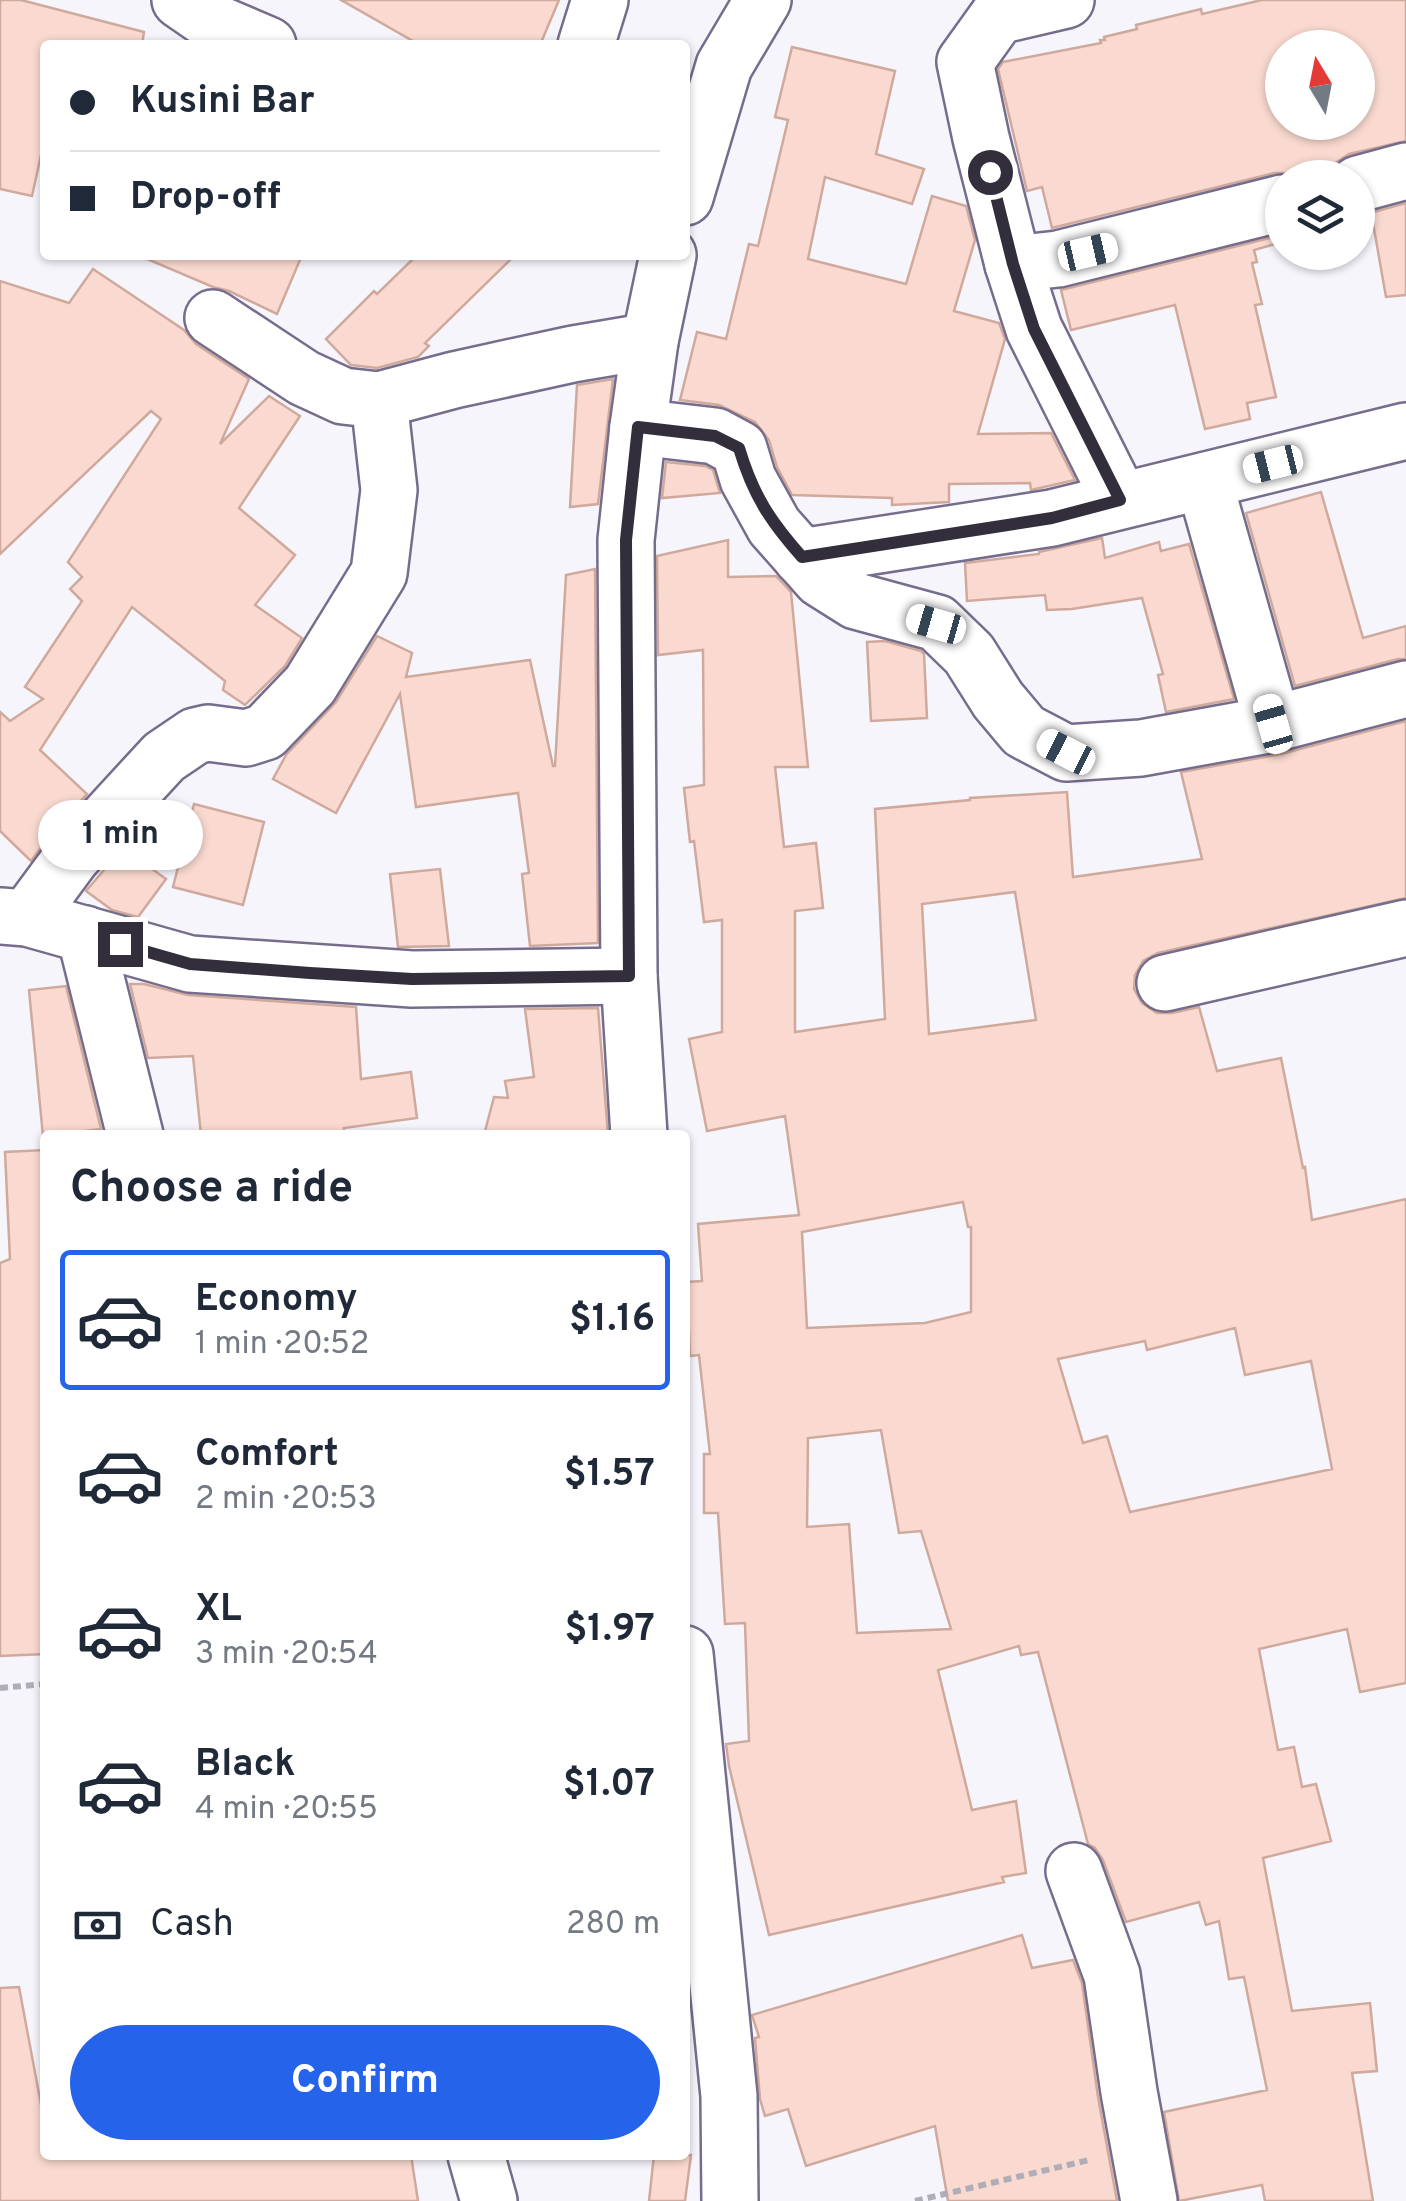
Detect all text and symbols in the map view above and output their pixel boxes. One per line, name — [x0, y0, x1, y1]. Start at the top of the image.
north arrow — [1265, 30, 1375, 140]
map controls — [1265, 30, 1375, 270]
text: Kusini Bar — [130, 78, 314, 127]
route start — [968, 150, 1013, 195]
button: layers — [1265, 160, 1375, 270]
text: Drop-off — [130, 174, 281, 223]
car — [1055, 231, 1121, 273]
car — [1240, 442, 1306, 486]
car — [903, 601, 969, 647]
car — [1250, 691, 1296, 757]
car — [1032, 725, 1100, 779]
callout: 1 min — [38, 799, 202, 869]
text: 1 min — [82, 815, 159, 855]
route end — [98, 922, 143, 967]
text: Choose a ride — [70, 1161, 353, 1218]
icon: car — [75, 1275, 165, 1365]
text: Economy — [195, 1276, 357, 1325]
text: $1.16 — [569, 1296, 655, 1345]
text: 1 min · 20:52 — [195, 1325, 369, 1365]
icon: car — [75, 1430, 165, 1520]
text: Comfort — [195, 1431, 339, 1480]
text: $1.57 — [564, 1451, 655, 1500]
text: 2 min · 20:53 — [195, 1480, 377, 1520]
icon: car — [75, 1585, 165, 1675]
text: XL — [195, 1586, 242, 1635]
text: $1.97 — [564, 1606, 655, 1655]
text: 3 min · 20:54 — [195, 1635, 378, 1675]
icon: car — [75, 1740, 165, 1830]
text: Black — [195, 1741, 295, 1790]
text: $1.07 — [563, 1761, 655, 1810]
text: 4 min · 20:55 — [195, 1790, 378, 1830]
icon: cash — [70, 1898, 125, 1953]
text: Cash — [150, 1901, 234, 1950]
text: 280 m — [566, 1905, 660, 1945]
button: Confirm — [70, 2025, 660, 2140]

